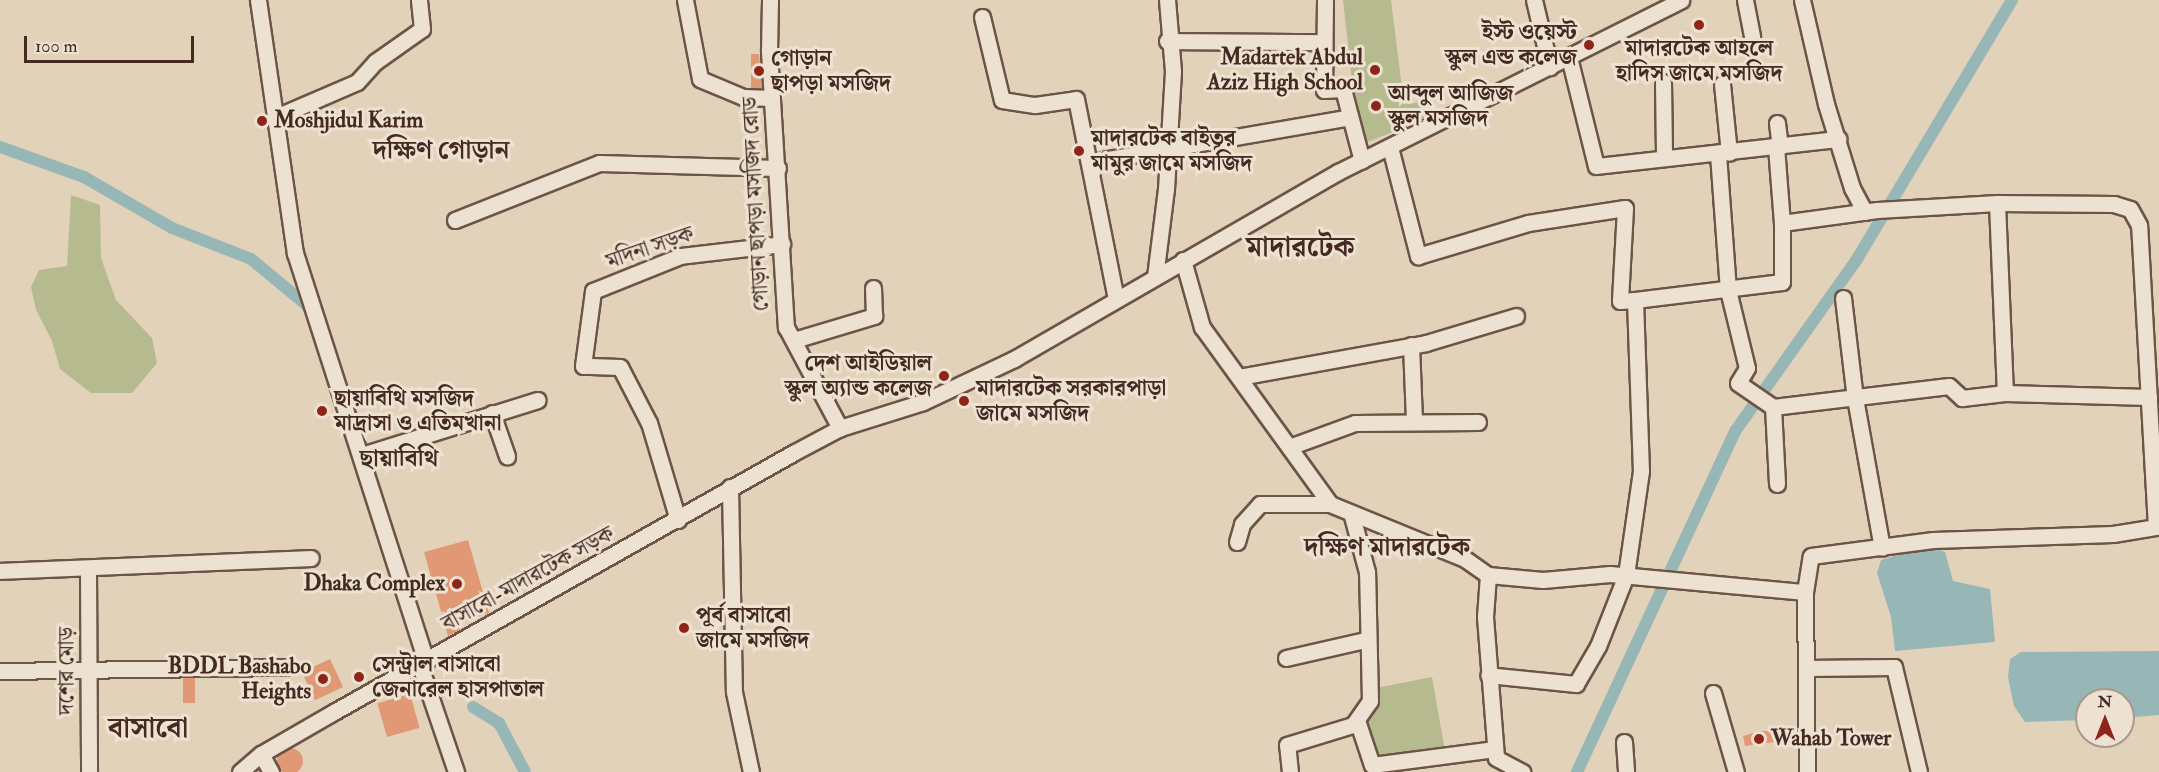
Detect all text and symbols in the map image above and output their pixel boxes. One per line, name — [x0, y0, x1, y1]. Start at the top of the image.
marker: মাদারটেক আহলে হাদিস জামে মসজিদ — [1692, 18, 1706, 32]
place label: ইস্ট ওয়েস্ট স্কুল এন্ড কলেজ — [1445, 19, 1577, 70]
scale bar — [27, 24, 196, 62]
text: 100 m — [35, 35, 78, 58]
place label: মাদারটেক আহলে হাদিস জামে মসজিদ — [1616, 35, 1782, 86]
marker: ইস্ট ওয়েস্ট স্কুল এন্ড কলেজ — [1582, 38, 1596, 52]
place label: Madartek Abdul Aziz High School — [1207, 44, 1363, 96]
place label: গোড়ান ছাপড়া মসজিদ — [771, 45, 891, 96]
marker: Madartek Abdul Aziz High School — [1368, 63, 1382, 77]
marker: গোড়ান ছাপড়া মসজিদ — [752, 64, 766, 78]
place label: আব্দুল আজিজ স্কুল মসজিদ — [1388, 80, 1513, 132]
street label: গোড়ান ছাপড়া মসজিদ রোড — [737, 96, 775, 312]
marker: আব্দুল আজিজ স্কুল মসজিদ — [1369, 99, 1383, 113]
place label: Moshjidul Karim — [274, 108, 423, 134]
marker: Moshjidul Karim — [255, 114, 269, 128]
place label: মাদারটেক বাইতুর মামুর জামে মসজিদ — [1091, 125, 1252, 176]
district label: দক্ষিণ গোড়ান — [373, 135, 509, 167]
marker: মাদারটেক বাইতুর মামুর জামে মসজিদ — [1072, 144, 1086, 158]
street label: মদিনা সড়ক — [603, 221, 697, 275]
district label: মাদারটেক — [1246, 231, 1354, 265]
place label: দেশ আইডিয়াল স্কুল অ্যান্ড কলেজ — [784, 350, 932, 402]
marker: দেশ আইডিয়াল স্কুল অ্যান্ড কলেজ — [937, 369, 951, 383]
place label: মাদারটেক সরকারপাড়া জামে মসজিদ — [976, 375, 1166, 427]
place label: ছায়াবিথি মসজিদ মাদ্রাসা ও এতিমখানা — [334, 385, 501, 436]
marker: মাদারটেক সরকারপাড়া জামে মসজিদ — [957, 394, 971, 408]
marker: ছায়াবিথি মসজিদ মাদ্রাসা ও এতিমখানা — [315, 404, 329, 418]
district label: ছায়াবিথি — [360, 445, 438, 473]
street label: বাসাবো-মাদারটেক সড়ক — [437, 521, 619, 637]
district label: দক্ষিণ মাদারটেক — [1304, 532, 1470, 564]
place label: Dhaka Complex — [303, 571, 445, 597]
marker: Dhaka Complex — [450, 577, 464, 591]
place label: পূর্ব বাসাবো জামে মসজিদ — [696, 602, 809, 654]
marker: পূর্ব বাসাবো জামে মসজিদ — [677, 621, 691, 635]
street label: দশের মোড় — [54, 627, 80, 715]
place label: সেন্ট্রাল বাসাবো জেনারেল হাসপাতাল — [372, 651, 544, 702]
place label: BDDL Bashabo Heights — [168, 653, 311, 704]
marker: সেন্ট্রাল বাসাবো জেনারেল হাসপাতাল — [350, 668, 368, 686]
marker: BDDL Bashabo Heights — [316, 672, 330, 686]
north arrow — [2075, 688, 2135, 748]
text: N — [2098, 692, 2112, 712]
district label: বাসাবো — [108, 712, 188, 746]
place label: Wahab Tower — [1771, 726, 1891, 752]
marker: Wahab Tower — [1752, 732, 1766, 746]

